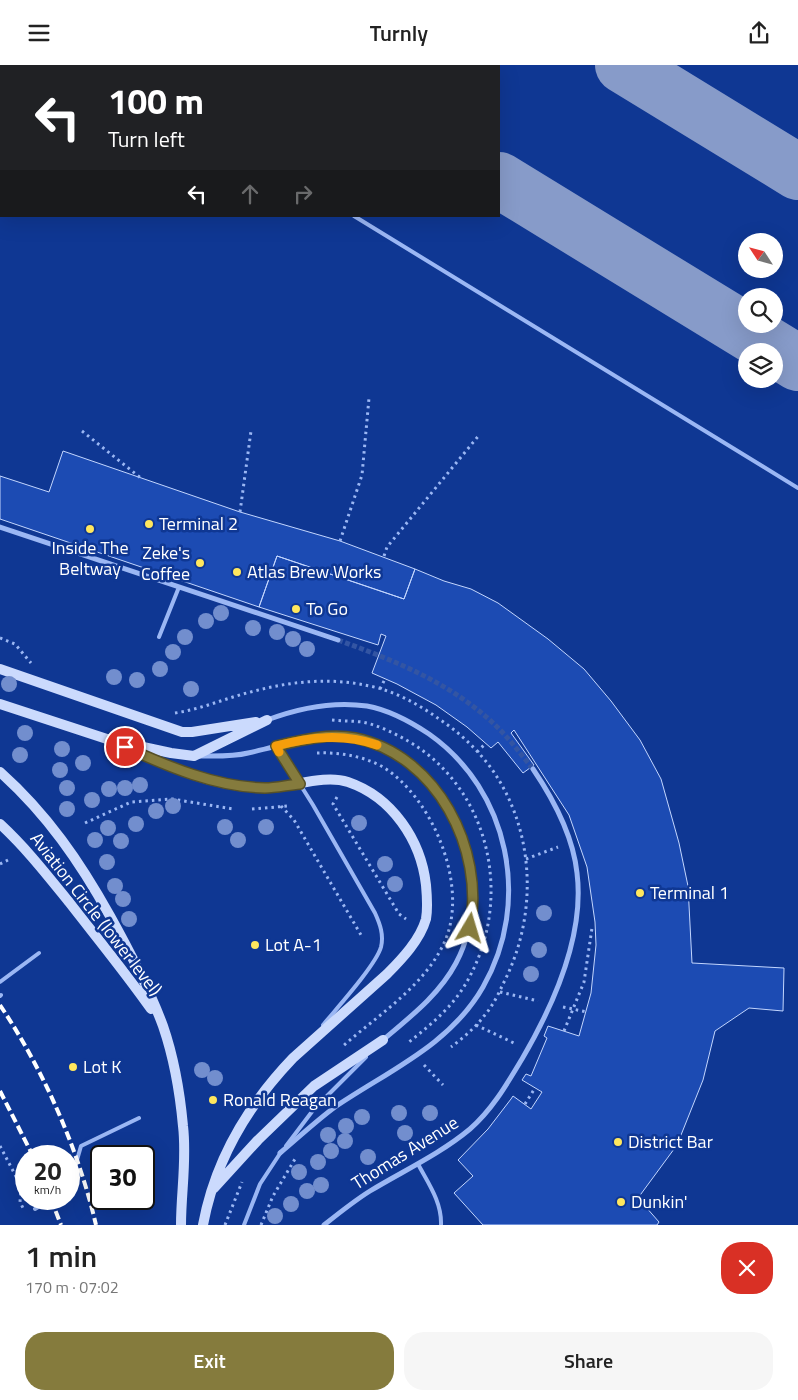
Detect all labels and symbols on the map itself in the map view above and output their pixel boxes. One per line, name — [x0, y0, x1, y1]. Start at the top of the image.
north arrow — [738, 233, 782, 277]
place label: Terminal 2 — [159, 510, 238, 537]
marker: Terminal 2 — [143, 518, 155, 530]
marker: Inside The Beltway — [84, 523, 96, 535]
place label: Inside The Beltway — [51, 534, 129, 582]
place label: Zeke's Coffee — [141, 539, 190, 587]
marker: Zeke's Coffee — [194, 557, 206, 569]
place label: Atlas Brew Works — [247, 558, 381, 585]
marker: Atlas Brew Works — [231, 566, 243, 578]
place label: To Go — [306, 595, 348, 622]
marker: To Go — [290, 603, 302, 615]
pin — [104, 726, 146, 768]
street label: Aviation Circle (lower level) — [24, 826, 169, 1001]
place label: Terminal 1 — [650, 879, 729, 906]
marker: Terminal 1 — [634, 887, 646, 899]
position arrow — [443, 901, 495, 953]
place label: Lot A-1 — [265, 931, 322, 958]
marker: Lot A-1 — [249, 939, 261, 951]
place label: Lot K — [83, 1053, 121, 1080]
marker: Lot K — [67, 1061, 79, 1073]
place label: Ronald Reagan — [223, 1086, 337, 1113]
marker: Ronald Reagan — [207, 1094, 219, 1106]
street label: Thomas Avenue — [346, 1109, 463, 1196]
place label: District Bar — [628, 1128, 713, 1155]
marker: District Bar — [612, 1136, 624, 1148]
speed limit sign: 30 — [90, 1145, 155, 1210]
place label: Dunkin' — [631, 1188, 688, 1215]
marker: Dunkin' — [615, 1196, 627, 1208]

